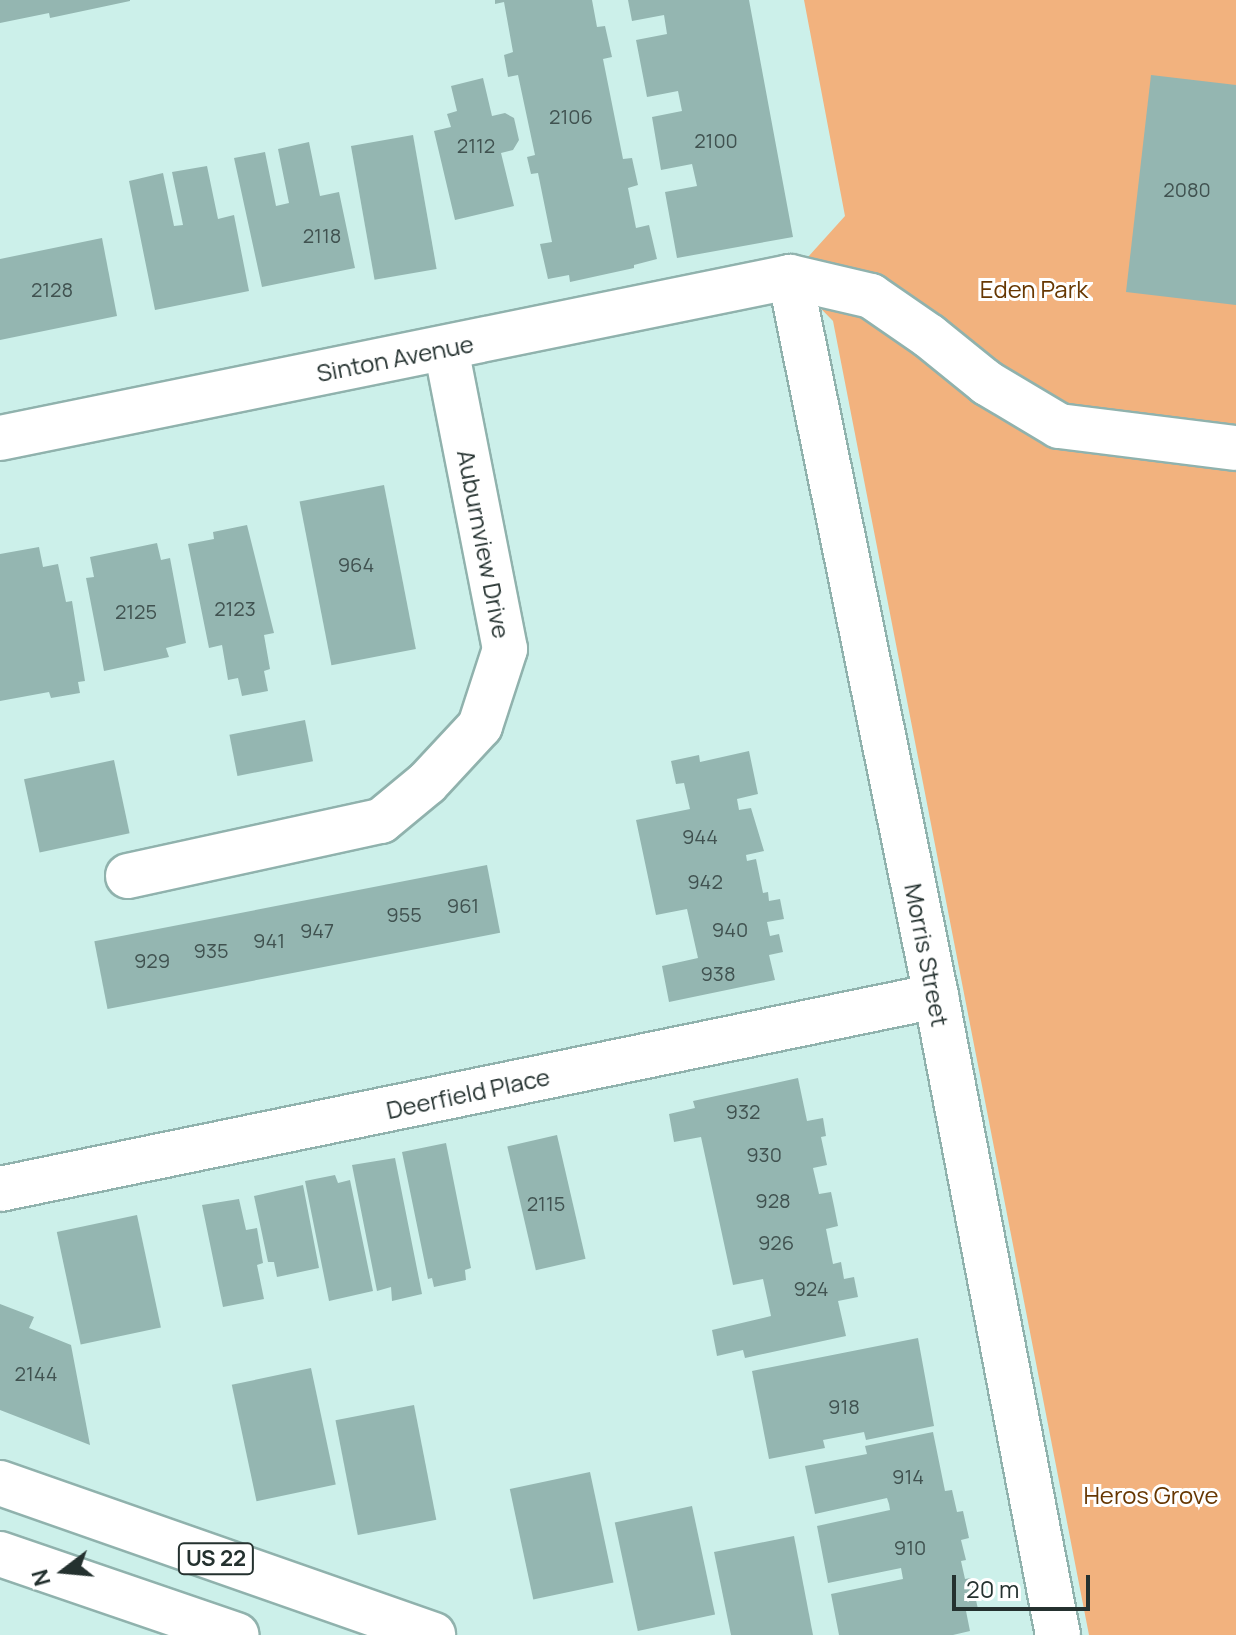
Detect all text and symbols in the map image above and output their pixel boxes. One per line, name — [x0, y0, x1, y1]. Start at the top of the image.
house number: 2106 — [549, 104, 593, 128]
house number: 2100 — [694, 128, 738, 152]
house number: 2112 — [457, 133, 495, 157]
house number: 2080 — [1163, 177, 1211, 201]
house number: 2118 — [303, 223, 341, 247]
park label: Eden Park — [980, 275, 1088, 303]
house number: 2128 — [31, 277, 73, 301]
street label: Sinton Avenue — [314, 329, 476, 387]
street label: Auburnview Drive — [452, 447, 516, 641]
house number: 964 — [338, 552, 374, 576]
house number: 2123 — [214, 596, 256, 620]
house number: 2125 — [115, 599, 157, 623]
house number: 944 — [682, 824, 718, 848]
house number: 942 — [687, 869, 723, 893]
street label: Morris Street — [899, 881, 955, 1029]
house number: 961 — [447, 893, 479, 917]
house number: 955 — [386, 902, 422, 926]
house number: 940 — [712, 917, 748, 941]
house number: 947 — [300, 918, 334, 942]
house number: 941 — [253, 928, 285, 952]
house number: 935 — [193, 938, 229, 962]
house number: 929 — [134, 948, 170, 972]
house number: 938 — [700, 961, 736, 985]
street label: Deerfield Place — [384, 1062, 552, 1124]
house number: 932 — [726, 1099, 760, 1123]
house number: 930 — [746, 1142, 782, 1166]
house number: 928 — [755, 1188, 791, 1212]
house number: 2115 — [527, 1191, 565, 1215]
house number: 926 — [758, 1230, 794, 1254]
house number: 924 — [793, 1276, 829, 1300]
house number: 2144 — [15, 1361, 57, 1385]
house number: 918 — [828, 1394, 860, 1418]
house number: 914 — [892, 1464, 924, 1488]
park label: Heros Grove — [1083, 1481, 1219, 1509]
north arrow — [24, 1531, 104, 1611]
house number: 910 — [894, 1535, 926, 1559]
road number: US 22 — [176, 1541, 256, 1577]
scale bar — [956, 1559, 1094, 1609]
text: N — [24, 1566, 58, 1589]
text: 20 m — [966, 1572, 1019, 1605]

